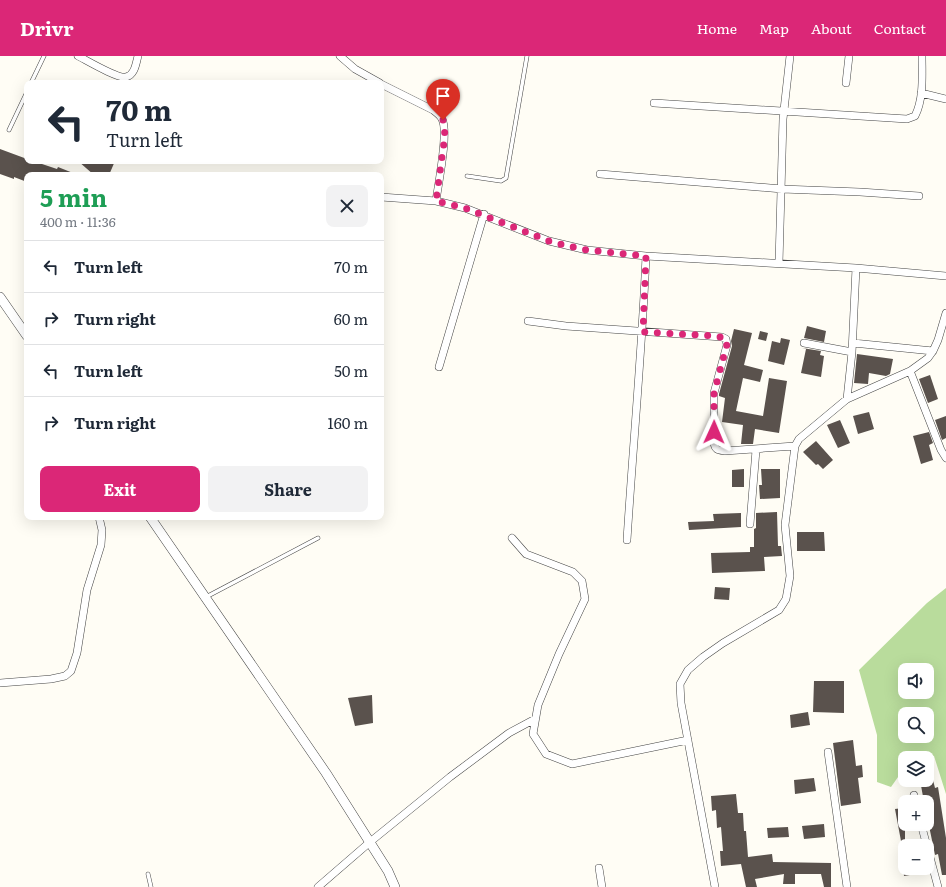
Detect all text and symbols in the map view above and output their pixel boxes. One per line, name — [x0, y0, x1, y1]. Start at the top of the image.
text: Drivr — [20, 14, 74, 42]
text: Home — [697, 18, 737, 38]
text: Map — [759, 18, 789, 38]
text: About — [811, 18, 852, 38]
text: Contact — [874, 18, 926, 38]
pin — [426, 79, 460, 120]
icon: arrive — [432, 85, 454, 107]
text: 70 m — [106, 88, 172, 130]
icon: left — [40, 96, 92, 148]
text: Turn left — [106, 126, 183, 153]
text: 5 min — [40, 179, 107, 214]
button: close — [326, 185, 368, 227]
text: 400 m · 11:36 — [40, 212, 116, 231]
text: Turn left — [74, 255, 143, 278]
text: 70 m — [334, 255, 368, 278]
icon: left — [40, 256, 62, 278]
text: Turn right — [74, 307, 156, 330]
text: 60 m — [334, 307, 368, 330]
icon: right — [40, 308, 62, 330]
text: Turn left — [74, 359, 143, 382]
text: 50 m — [334, 359, 368, 382]
icon: left — [40, 360, 62, 382]
text: Turn right — [74, 411, 156, 434]
text: 160 m — [328, 411, 368, 434]
position arrow — [693, 411, 735, 453]
icon: right — [40, 412, 62, 434]
button: Exit — [40, 466, 200, 512]
button: Share — [208, 466, 368, 512]
map controls — [898, 663, 934, 875]
button: sound — [898, 663, 934, 699]
button: search — [898, 707, 934, 743]
button: layers — [898, 751, 934, 787]
button: + — [898, 795, 934, 831]
button: − — [898, 839, 934, 875]

